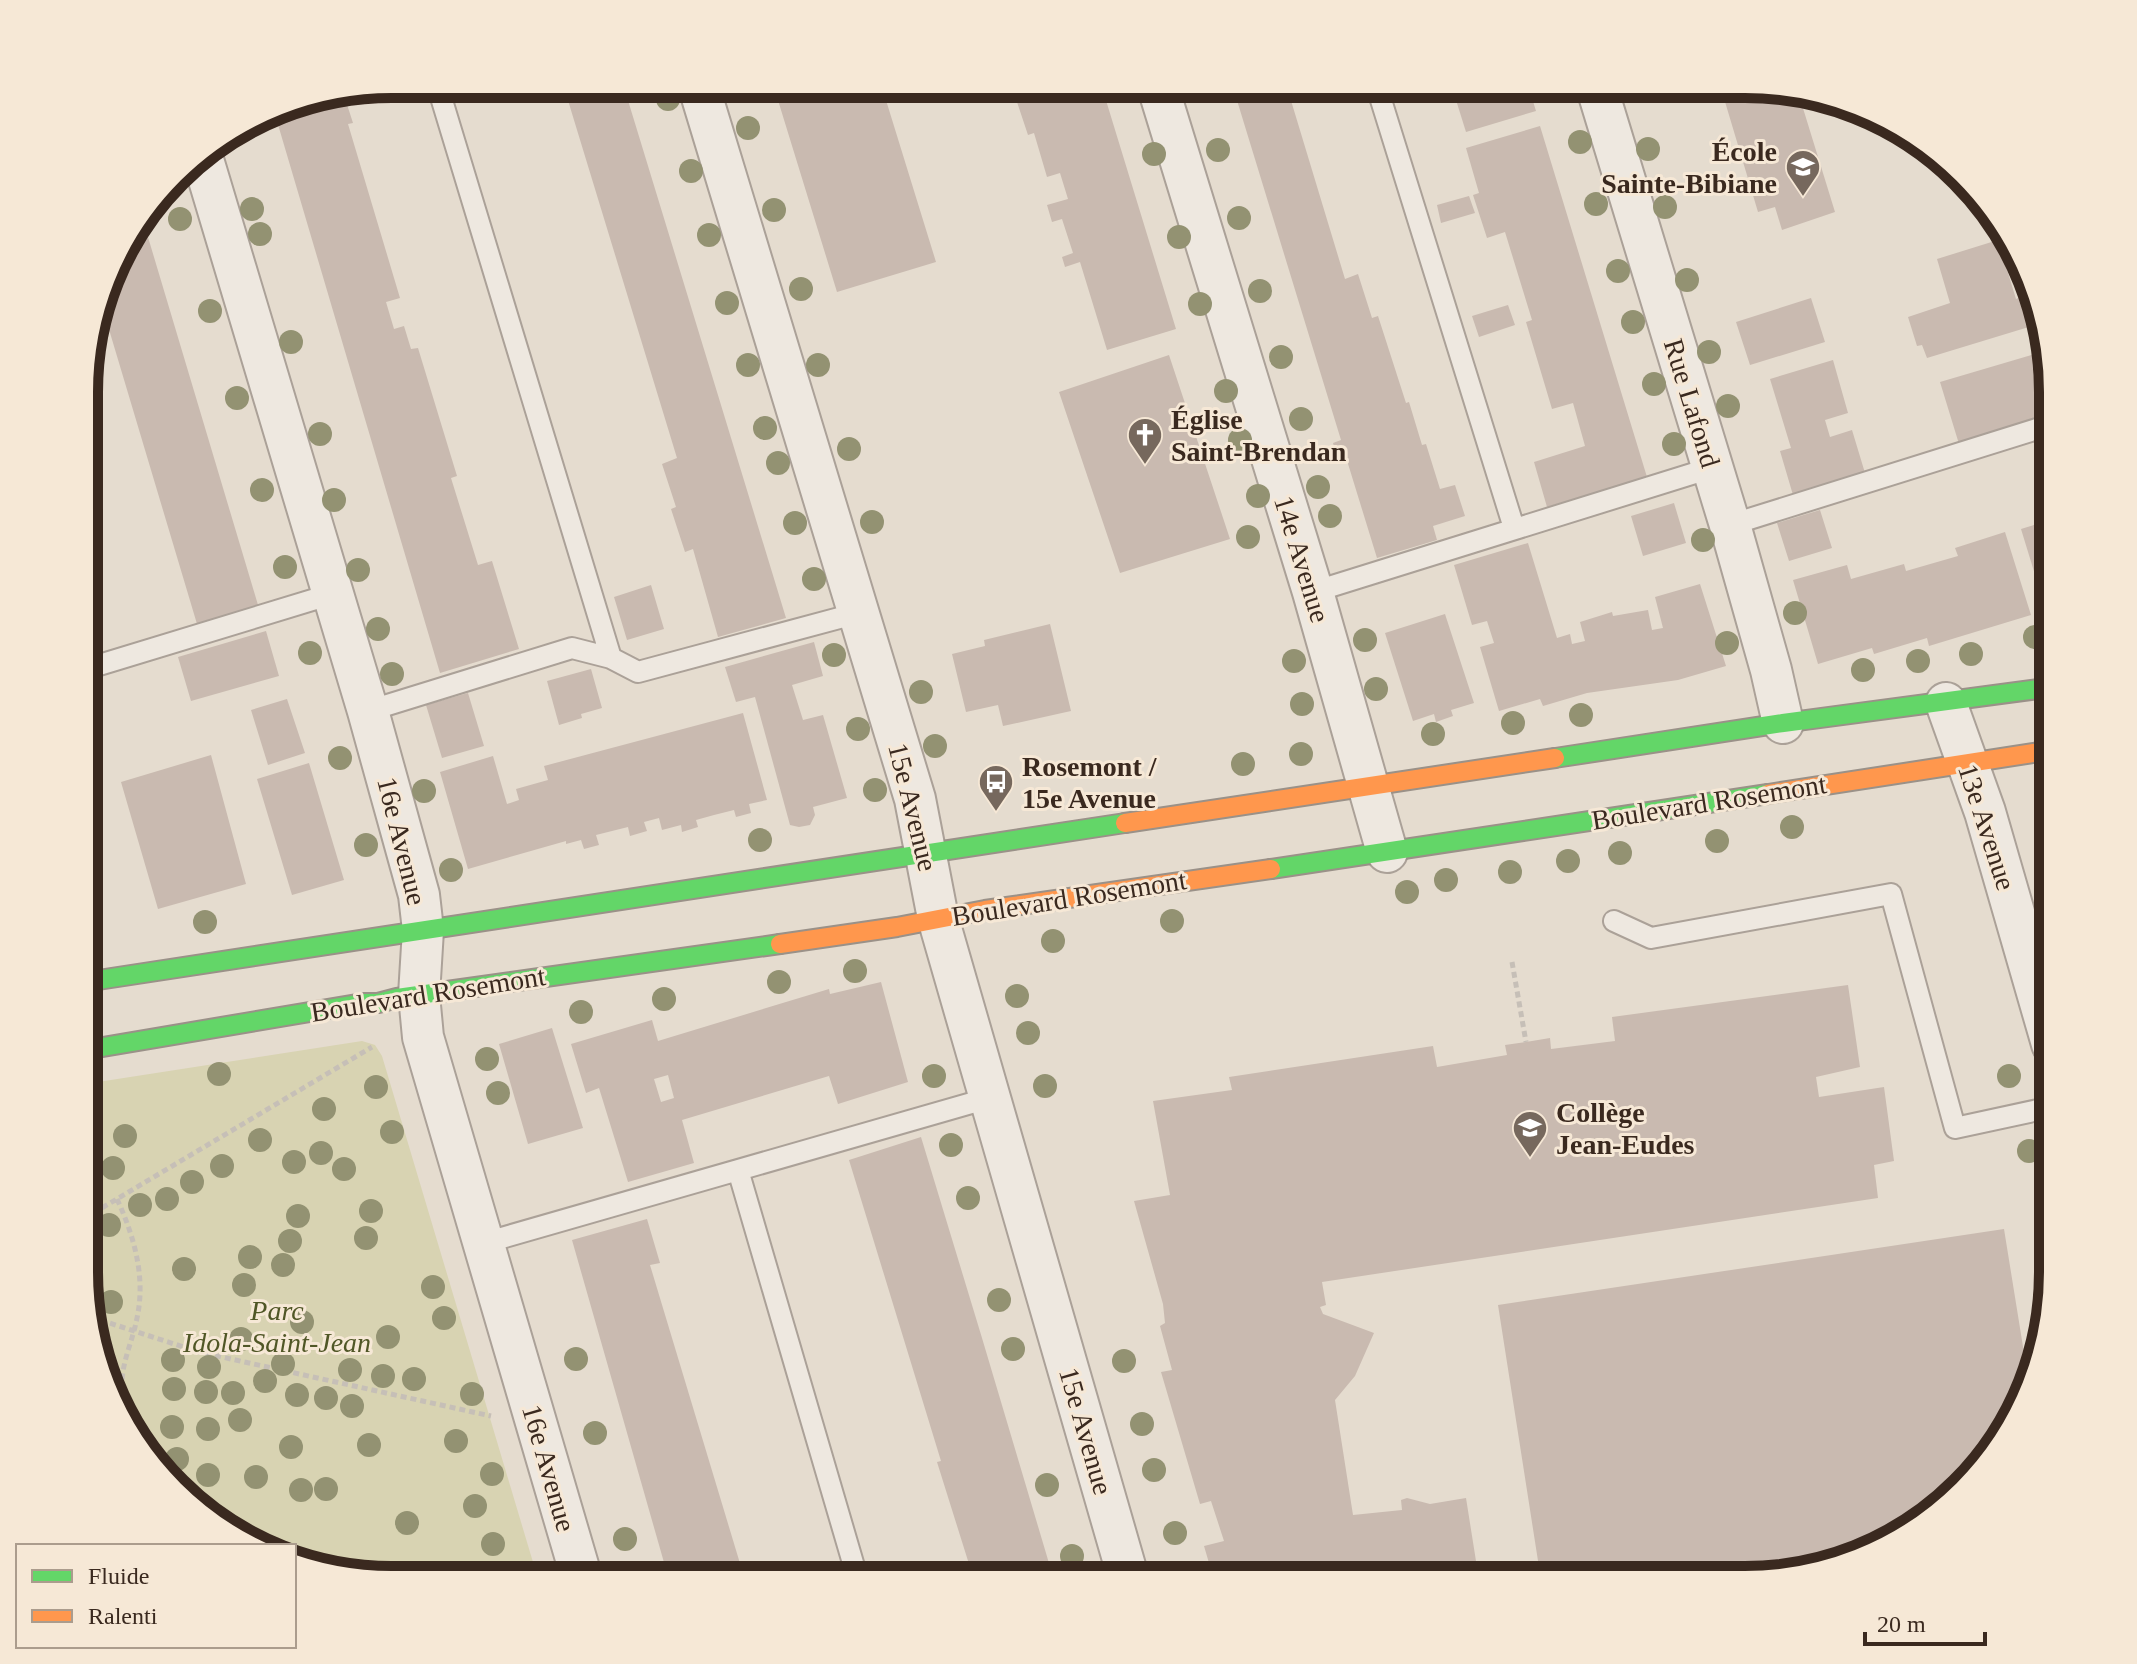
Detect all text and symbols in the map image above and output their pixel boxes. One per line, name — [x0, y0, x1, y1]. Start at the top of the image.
place label: École Sainte-Bibiane — [1601, 136, 1777, 199]
school or university icon: École Sainte-Bibiane — [1784, 148, 1822, 198]
street label: Rue Lafond — [1658, 335, 1726, 471]
place label: Église Saint-Brendan — [1171, 404, 1347, 467]
church icon: Église Saint-Brendan — [1126, 416, 1164, 466]
street label: 14e Avenue — [1268, 492, 1336, 626]
street label: 15e Avenue — [882, 740, 944, 874]
place label: Rosemont / 15e Avenue — [1022, 751, 1158, 814]
street label: 13e Avenue — [1952, 760, 2022, 894]
bus stop icon: Rosemont / 15e Avenue — [977, 763, 1015, 813]
street label: Boulevard Rosemont — [1589, 768, 1829, 836]
street label: 16e Avenue — [371, 774, 433, 908]
street label: Boulevard Rosemont — [949, 864, 1189, 932]
street label: Boulevard Rosemont — [308, 960, 548, 1028]
place label: Collège Jean-Eudes — [1556, 1097, 1695, 1160]
school or university icon: Collège Jean-Eudes — [1511, 1109, 1549, 1159]
park label: Parc Idola-Saint-Jean — [182, 1295, 371, 1358]
street label: 15e Avenue — [1053, 1364, 1119, 1498]
street label: 16e Avenue — [516, 1401, 582, 1535]
legend — [16, 1544, 296, 1648]
text: Fluide — [88, 1563, 149, 1589]
scale bar — [1865, 1596, 1985, 1646]
text: Ralenti — [88, 1603, 158, 1629]
text: 20 m — [1877, 1611, 1926, 1637]

